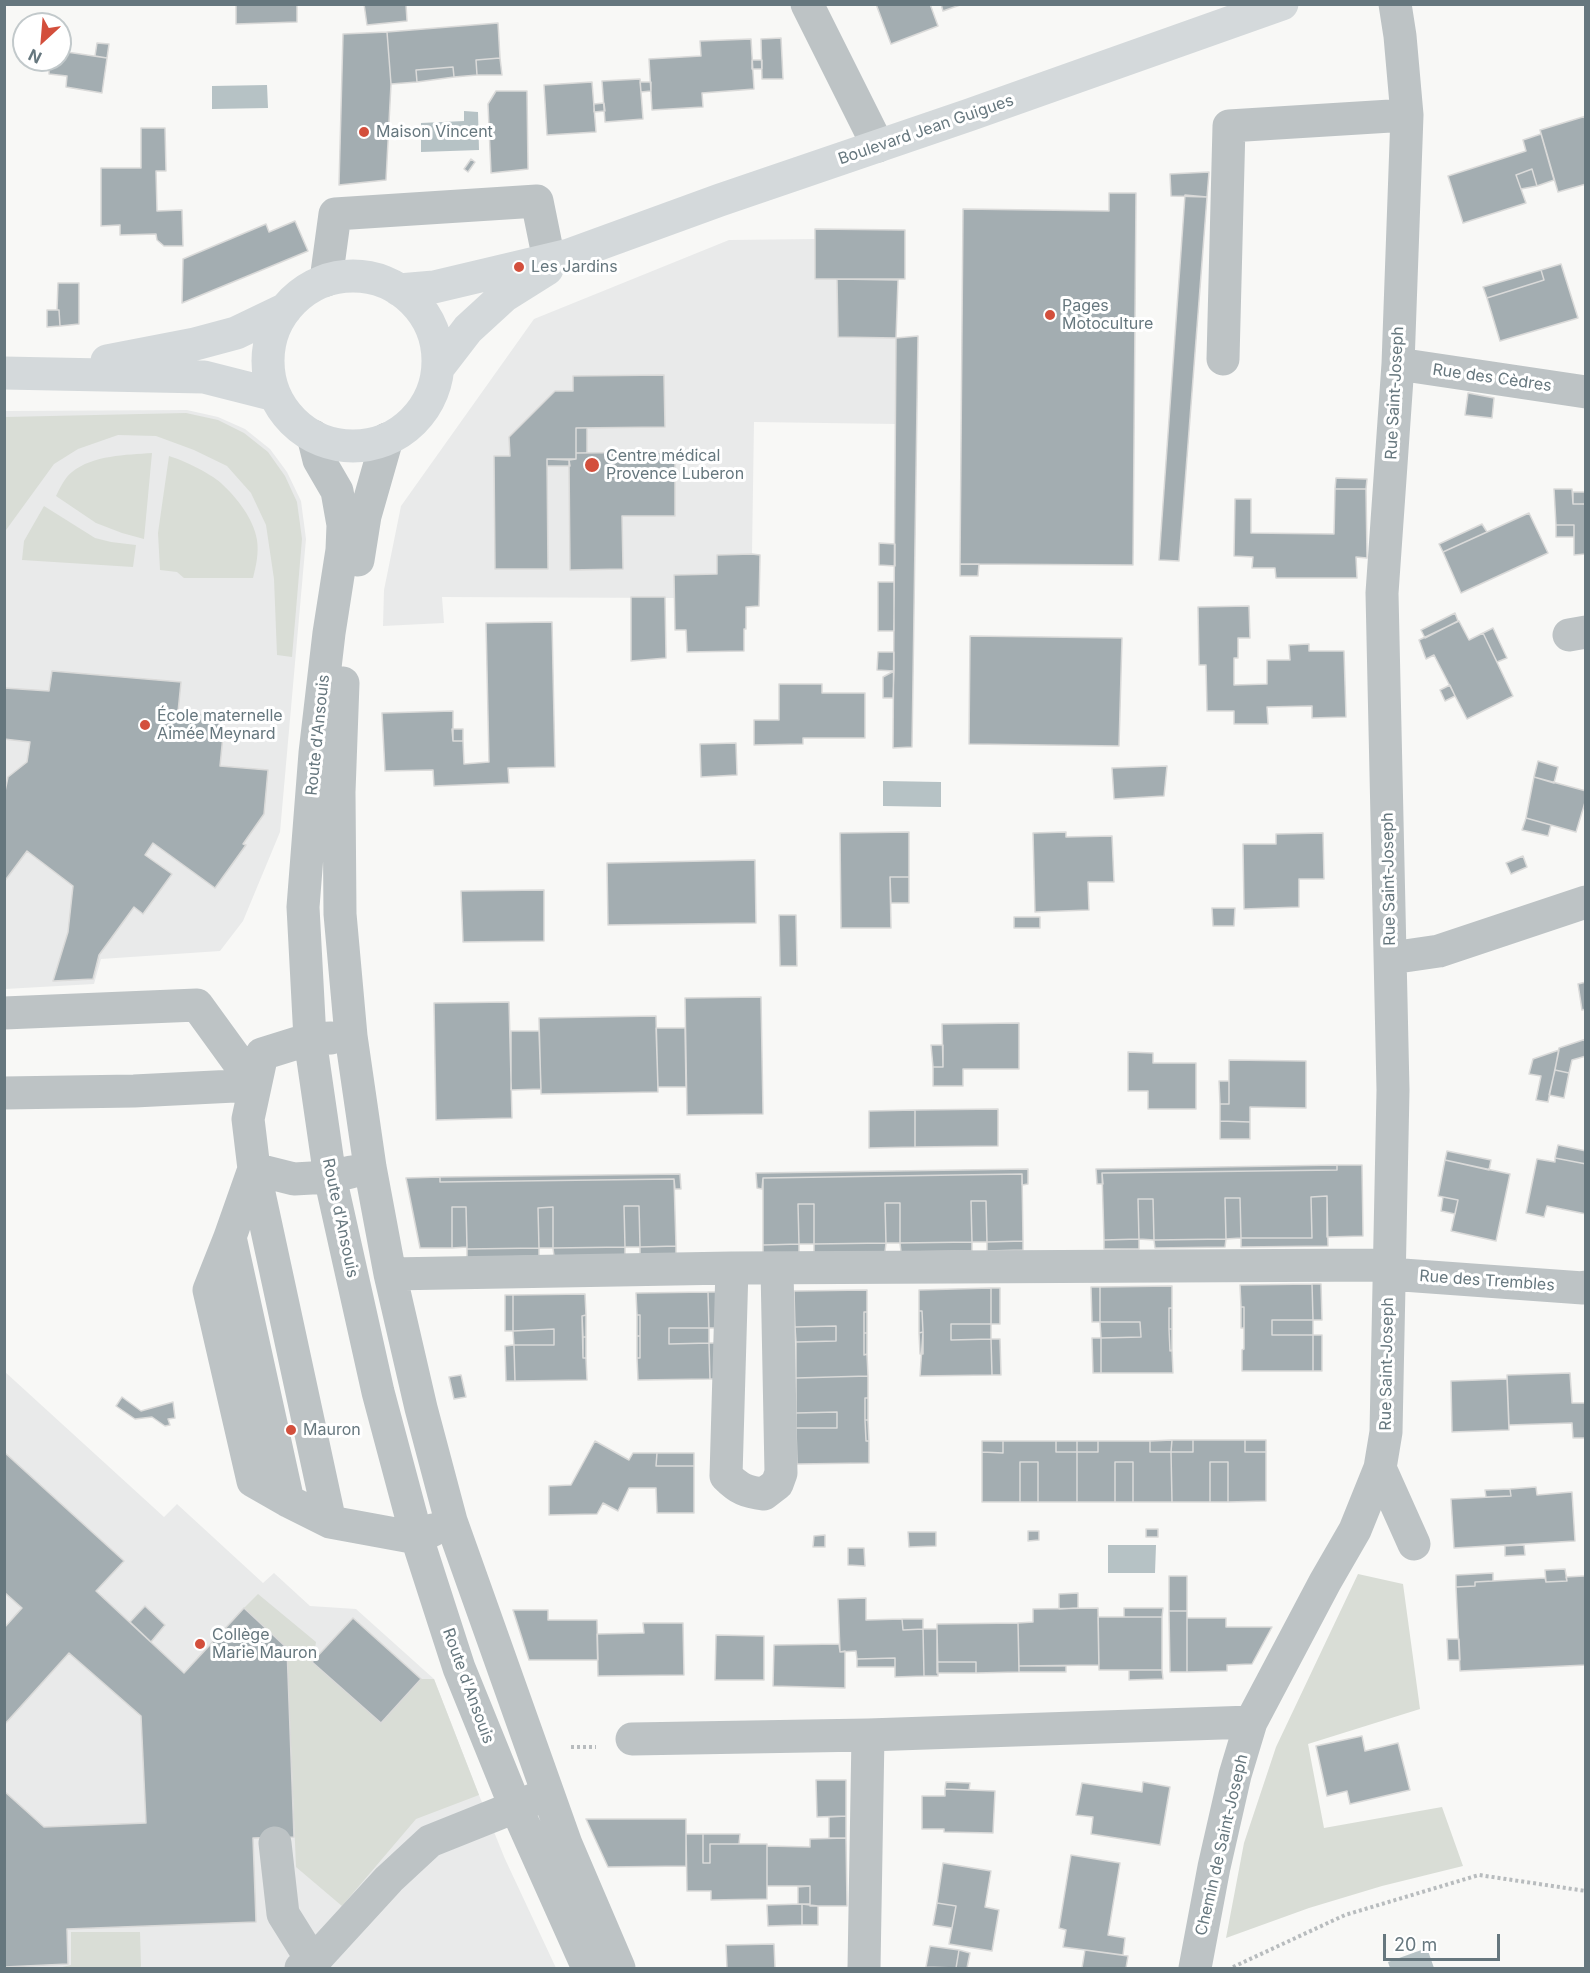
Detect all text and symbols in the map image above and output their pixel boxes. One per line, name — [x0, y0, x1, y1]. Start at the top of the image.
north arrow — [12, 12, 72, 72]
text: N — [25, 45, 45, 68]
street label: Boulevard Jean Guigues — [836, 91, 1016, 169]
place label: Maison Vincent — [376, 122, 493, 142]
marker: Maison Vincent — [357, 125, 371, 139]
place label: Les Jardins — [531, 257, 618, 277]
marker: Les Jardins — [512, 260, 526, 274]
place label: Pages Motoculture — [1062, 296, 1153, 334]
marker: Pages Motoculture — [1043, 308, 1057, 322]
street label: Rue Saint-Joseph — [1382, 326, 1408, 460]
street label: Rue des Cèdres — [1431, 360, 1553, 396]
place label: Centre médical Provence Luberon — [606, 446, 744, 484]
marker: Centre médical Provence Luberon — [583, 456, 601, 474]
street label: Route d'Ansouis — [302, 673, 334, 797]
place label: École maternelle Aimée Meynard — [157, 706, 283, 744]
marker: École maternelle Aimée Meynard — [138, 718, 152, 732]
street label: Rue Saint-Joseph — [1378, 812, 1400, 946]
street label: Route d'Ansouis — [318, 1157, 362, 1279]
street label: Rue des Trembles — [1419, 1267, 1555, 1295]
street label: Rue Saint-Joseph — [1376, 1297, 1398, 1431]
place label: Mauron — [303, 1420, 361, 1440]
marker: Mauron — [284, 1423, 298, 1437]
place label: Collège Marie Mauron — [212, 1625, 317, 1663]
street label: Route d'Ansouis — [438, 1626, 498, 1746]
marker: Collège Marie Mauron — [193, 1637, 207, 1651]
street label: Chemin de Saint-Joseph — [1192, 1752, 1252, 1938]
scale bar — [1386, 1922, 1503, 1960]
text: 20 m — [1394, 1934, 1437, 1955]

